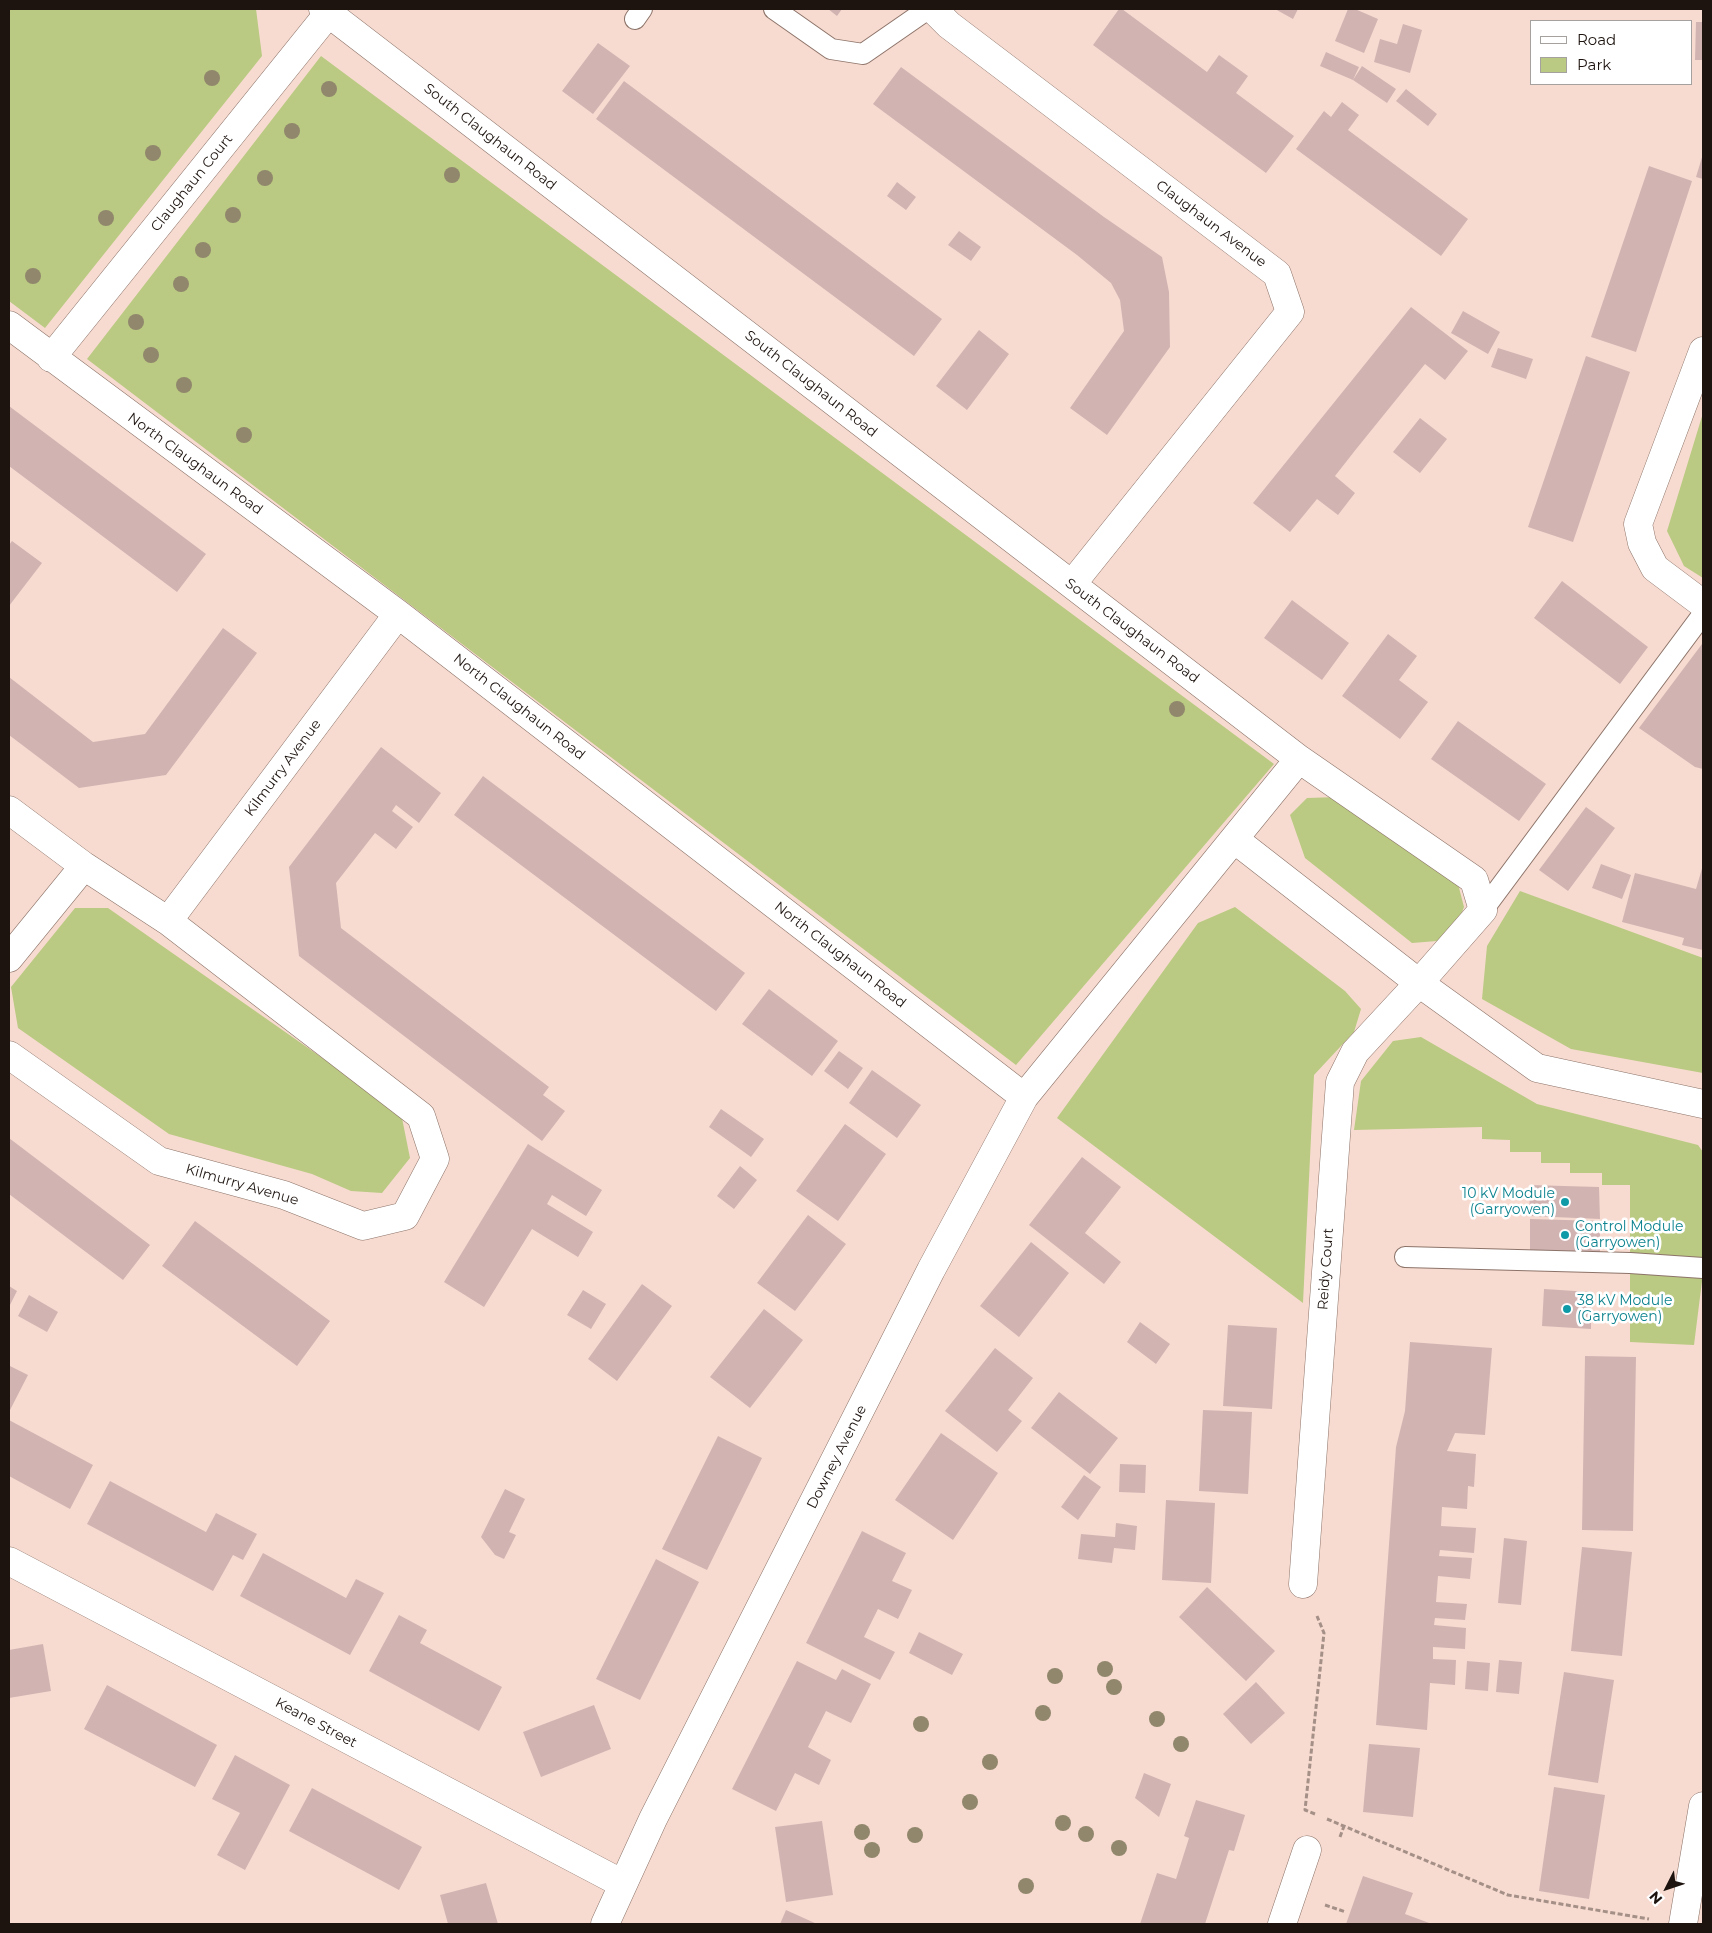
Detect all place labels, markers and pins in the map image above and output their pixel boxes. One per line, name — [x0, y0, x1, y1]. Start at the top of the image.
place label: 10 kV Module (Garryowen) — [1462, 1186, 1555, 1218]
marker: 10 kV Module (Garryowen) — [1559, 1196, 1571, 1208]
place label: Control Module (Garryowen) — [1575, 1219, 1683, 1252]
marker: Control Module (Garryowen) — [1559, 1229, 1571, 1241]
place label: 38 kV Module (Garryowen) — [1577, 1293, 1672, 1325]
marker: 38 kV Module (Garryowen) — [1561, 1303, 1573, 1315]

